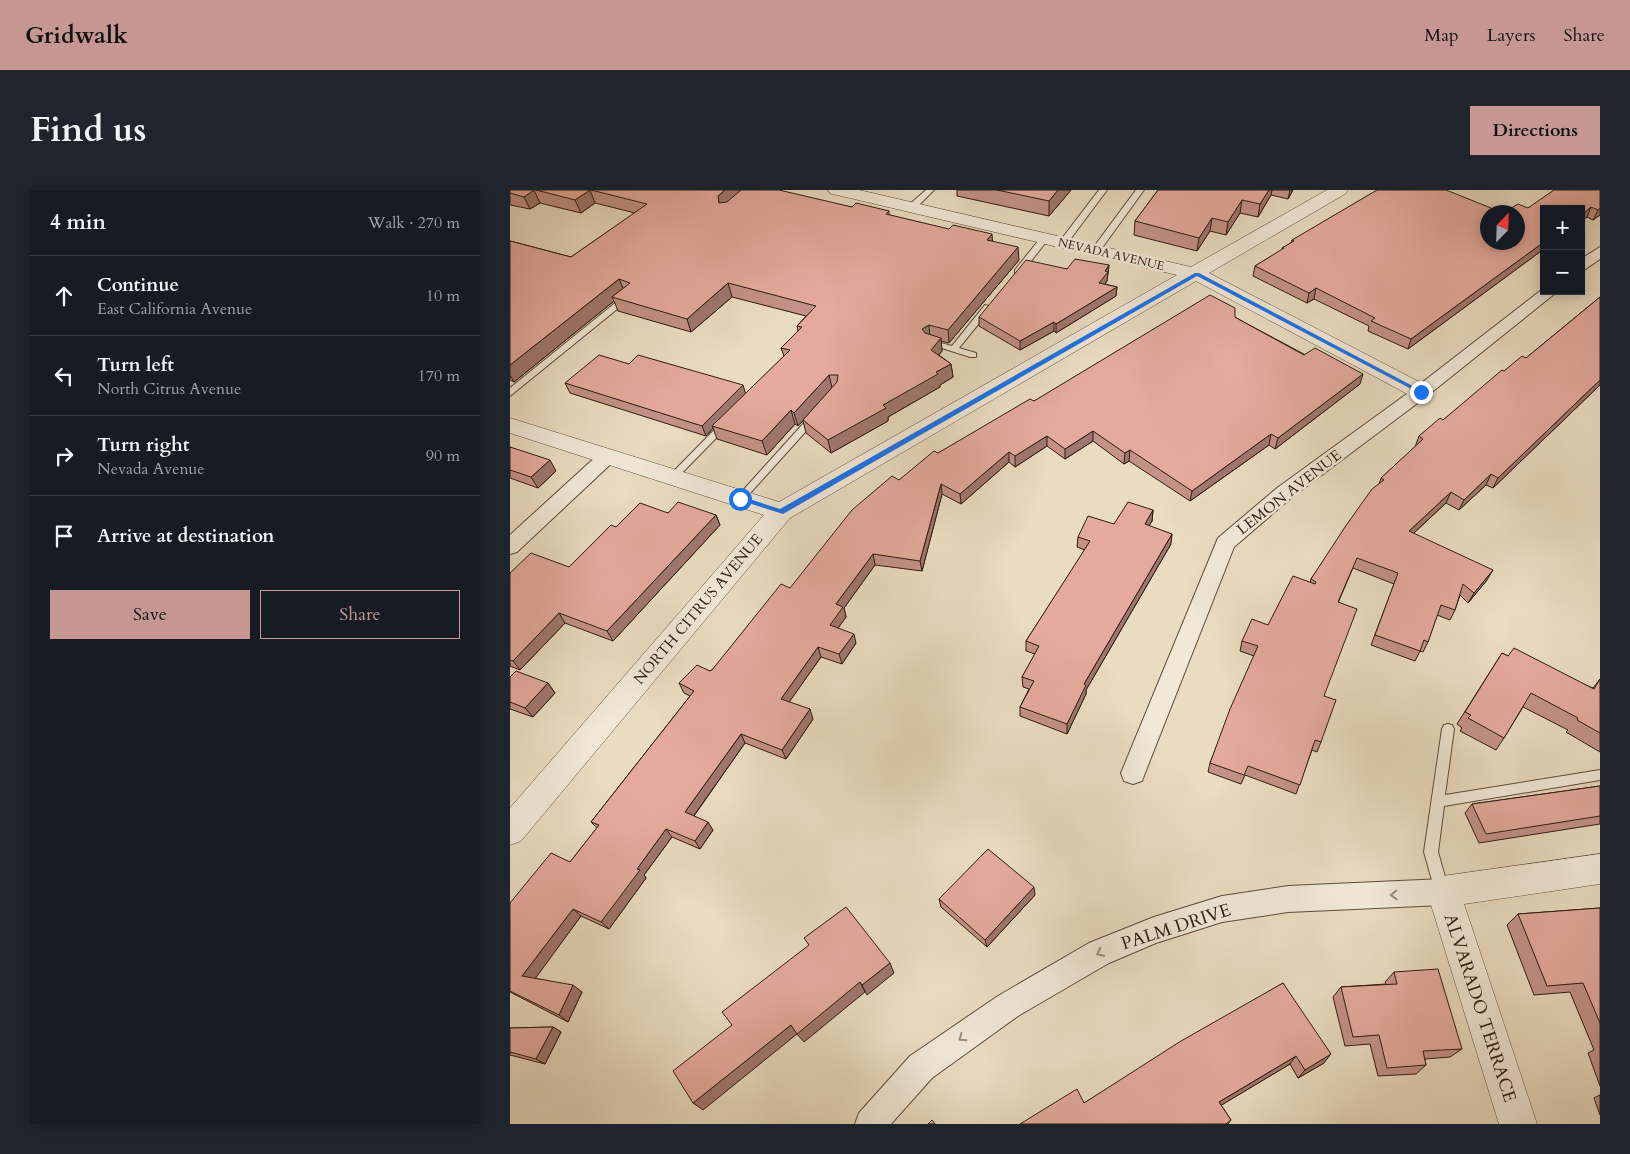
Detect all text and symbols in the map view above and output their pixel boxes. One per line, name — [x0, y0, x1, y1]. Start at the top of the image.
text: Gridwalk — [25, 19, 128, 52]
text: Map — [1424, 23, 1459, 48]
text: Layers — [1487, 23, 1536, 48]
text: Share — [1564, 23, 1605, 48]
text: Find us — [30, 106, 146, 154]
button: Directions — [1470, 106, 1600, 155]
north arrow — [1480, 205, 1525, 250]
map controls — [1540, 205, 1585, 295]
button: + — [1540, 205, 1585, 250]
text: 4 min — [50, 208, 106, 237]
text: Walk · 270 m — [368, 212, 460, 234]
street label: NEVADA AVENUE — [1056, 234, 1166, 274]
button: − — [1540, 250, 1585, 295]
text: Continue — [97, 272, 179, 298]
icon: ahead — [50, 282, 78, 310]
text: 10 m — [426, 285, 460, 307]
text: East California Avenue — [97, 298, 252, 320]
text: Turn left — [97, 352, 174, 378]
icon: left — [50, 362, 78, 390]
text: 170 m — [418, 365, 460, 387]
text: North Citrus Avenue — [97, 378, 241, 400]
route end — [1410, 381, 1433, 404]
text: Turn right — [97, 432, 189, 458]
icon: right — [50, 442, 78, 470]
text: 90 m — [426, 445, 460, 467]
street label: LEMON AVENUE — [1233, 445, 1345, 539]
text: Nevada Avenue — [97, 458, 205, 480]
route start — [729, 488, 752, 511]
icon: arrive — [50, 522, 78, 550]
text: Arrive at destination — [97, 523, 274, 549]
street label: NORTH CITRUS AVENUE — [629, 530, 767, 688]
button: Save — [50, 590, 250, 639]
button: Share — [260, 590, 460, 639]
one-way arrow — [1390, 889, 1398, 900]
street label: PALM DRIVE — [1118, 898, 1234, 956]
street label: ALVARADO TERRACE — [1438, 910, 1522, 1106]
one-way arrow — [1097, 947, 1106, 957]
one-way arrow — [958, 1032, 968, 1041]

